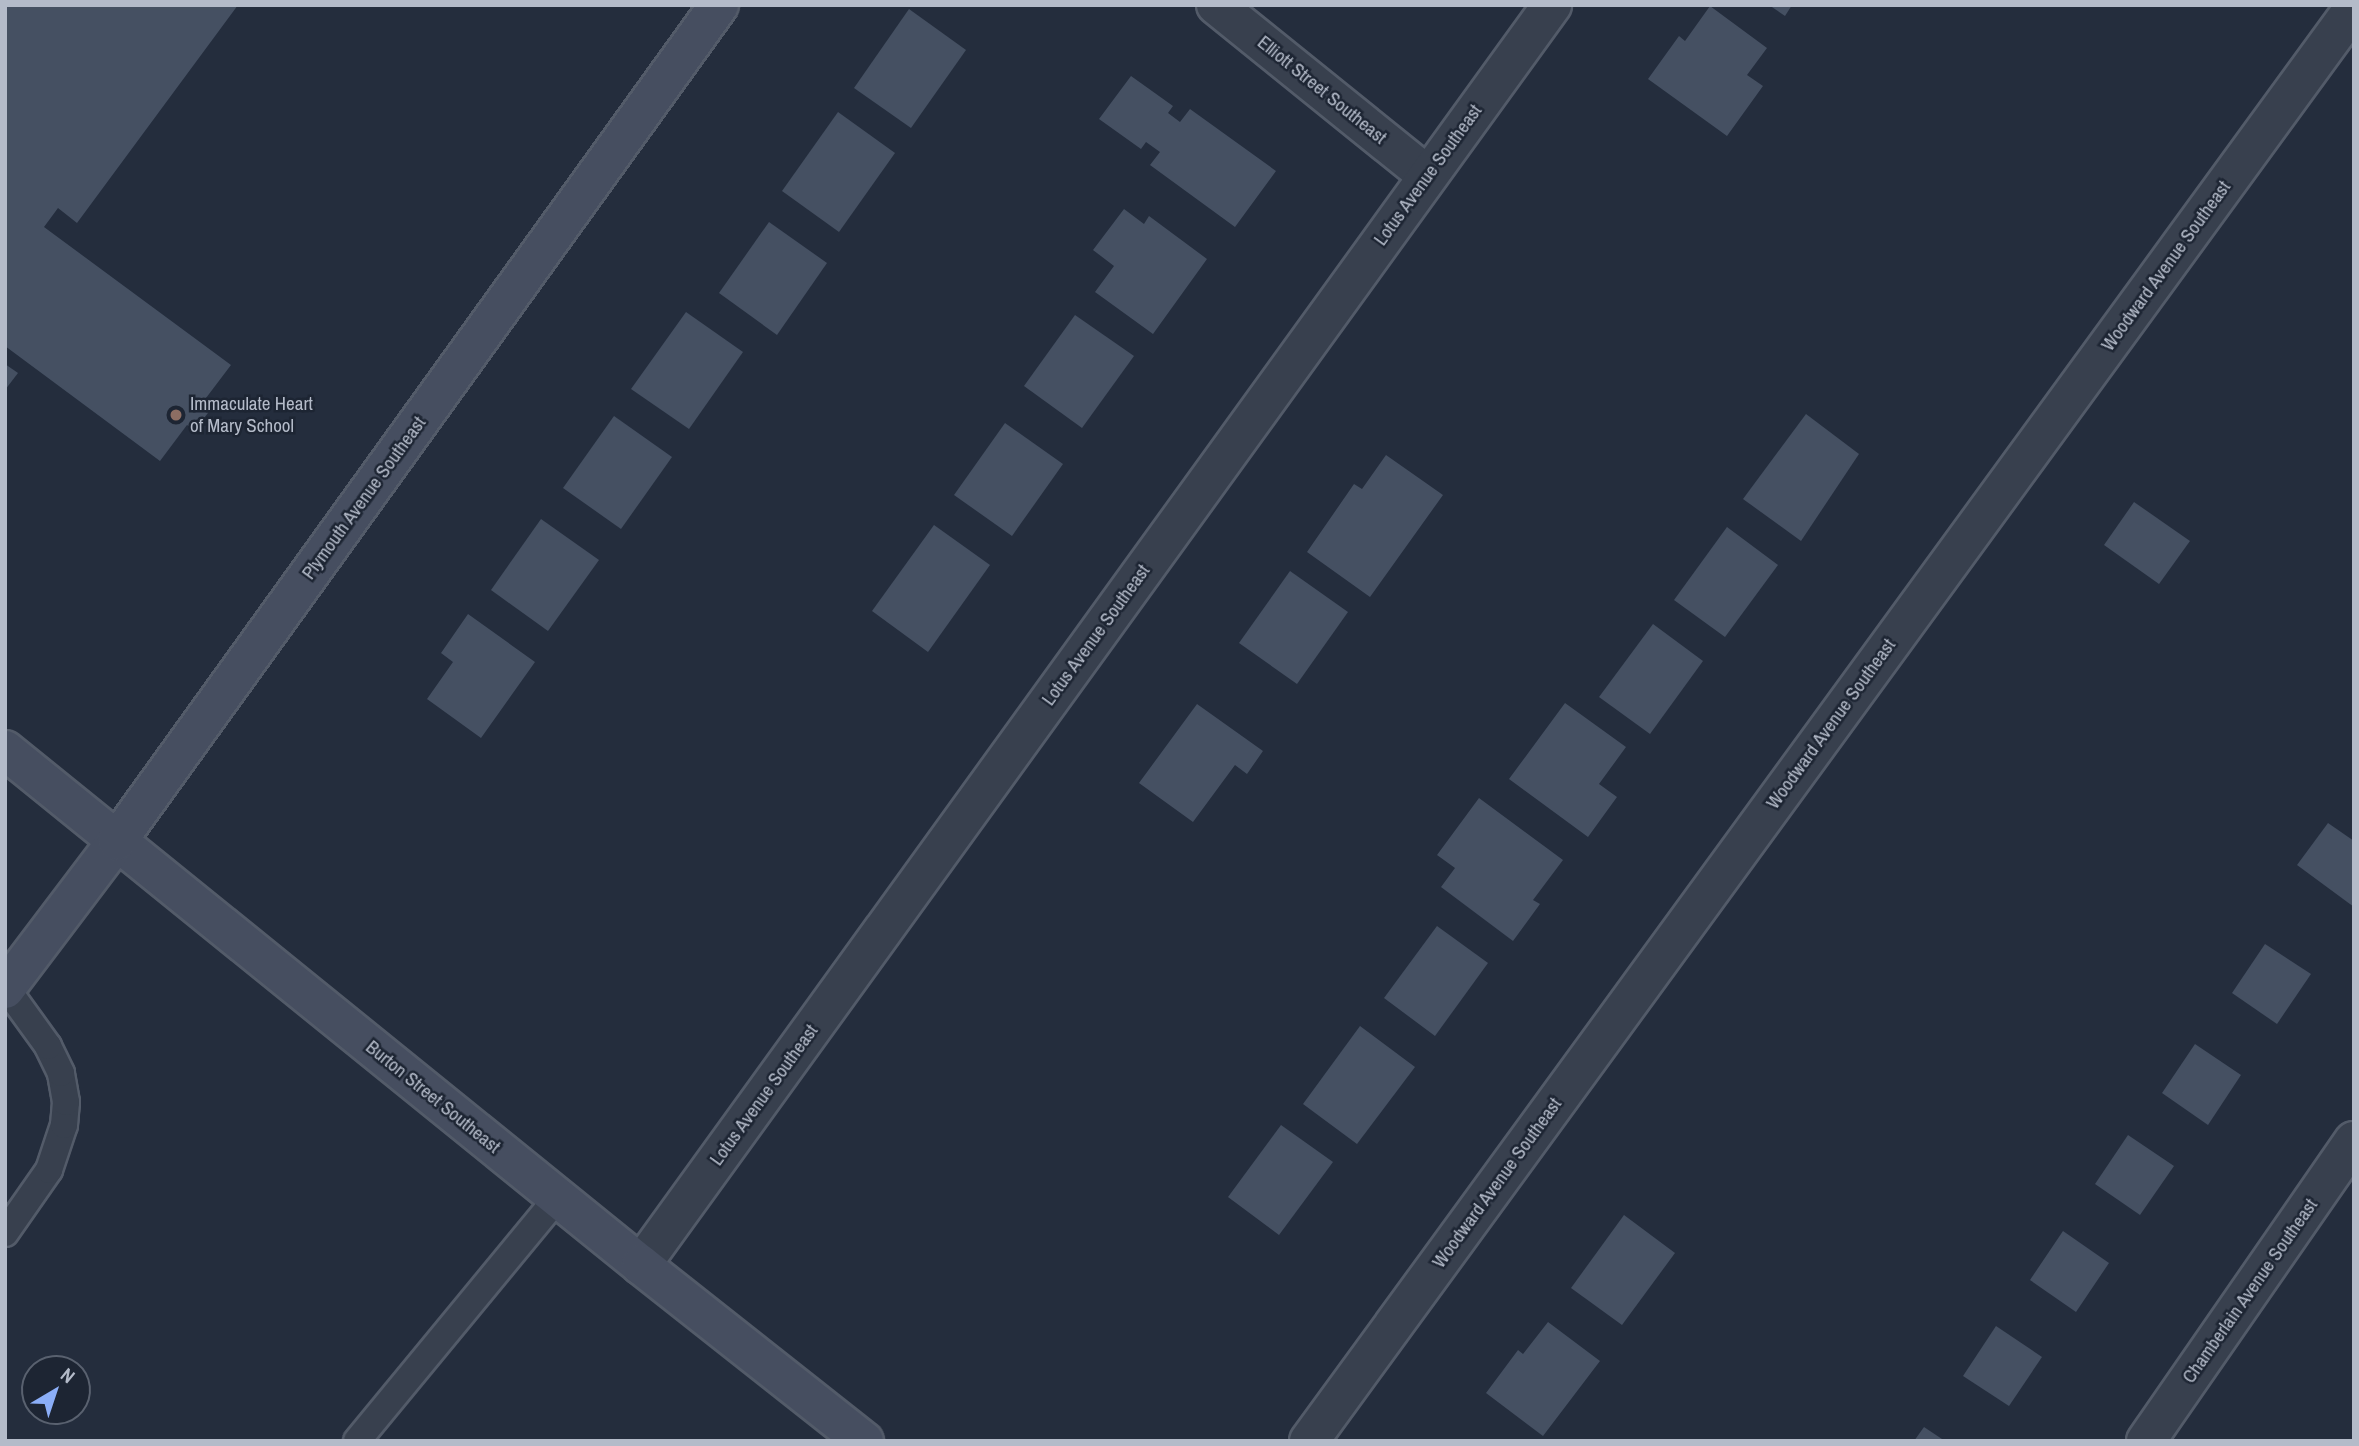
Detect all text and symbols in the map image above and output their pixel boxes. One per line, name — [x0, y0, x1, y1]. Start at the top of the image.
street label: Elliott Street Southeast — [1253, 31, 1391, 149]
street label: Lotus Avenue Southeast — [1369, 100, 1487, 250]
street label: Woodward Avenue Southeast — [2096, 176, 2236, 356]
place label: Immaculate Heart of Mary School — [190, 393, 313, 437]
marker: Immaculate Heart of Mary School — [168, 407, 184, 423]
street label: Plymouth Avenue Southeast — [297, 412, 431, 584]
street label: Lotus Avenue Southeast — [1037, 560, 1155, 710]
street label: Woodward Avenue Southeast — [1761, 634, 1901, 814]
street label: Lotus Avenue Southeast — [705, 1020, 823, 1170]
street label: Burton Street Southeast — [361, 1036, 505, 1158]
street label: Woodward Avenue Southeast — [1427, 1093, 1567, 1273]
street label: Chamberlain Avenue Southeast — [2177, 1194, 2323, 1388]
north arrow — [21, 1355, 91, 1425]
text: N — [55, 1362, 81, 1389]

